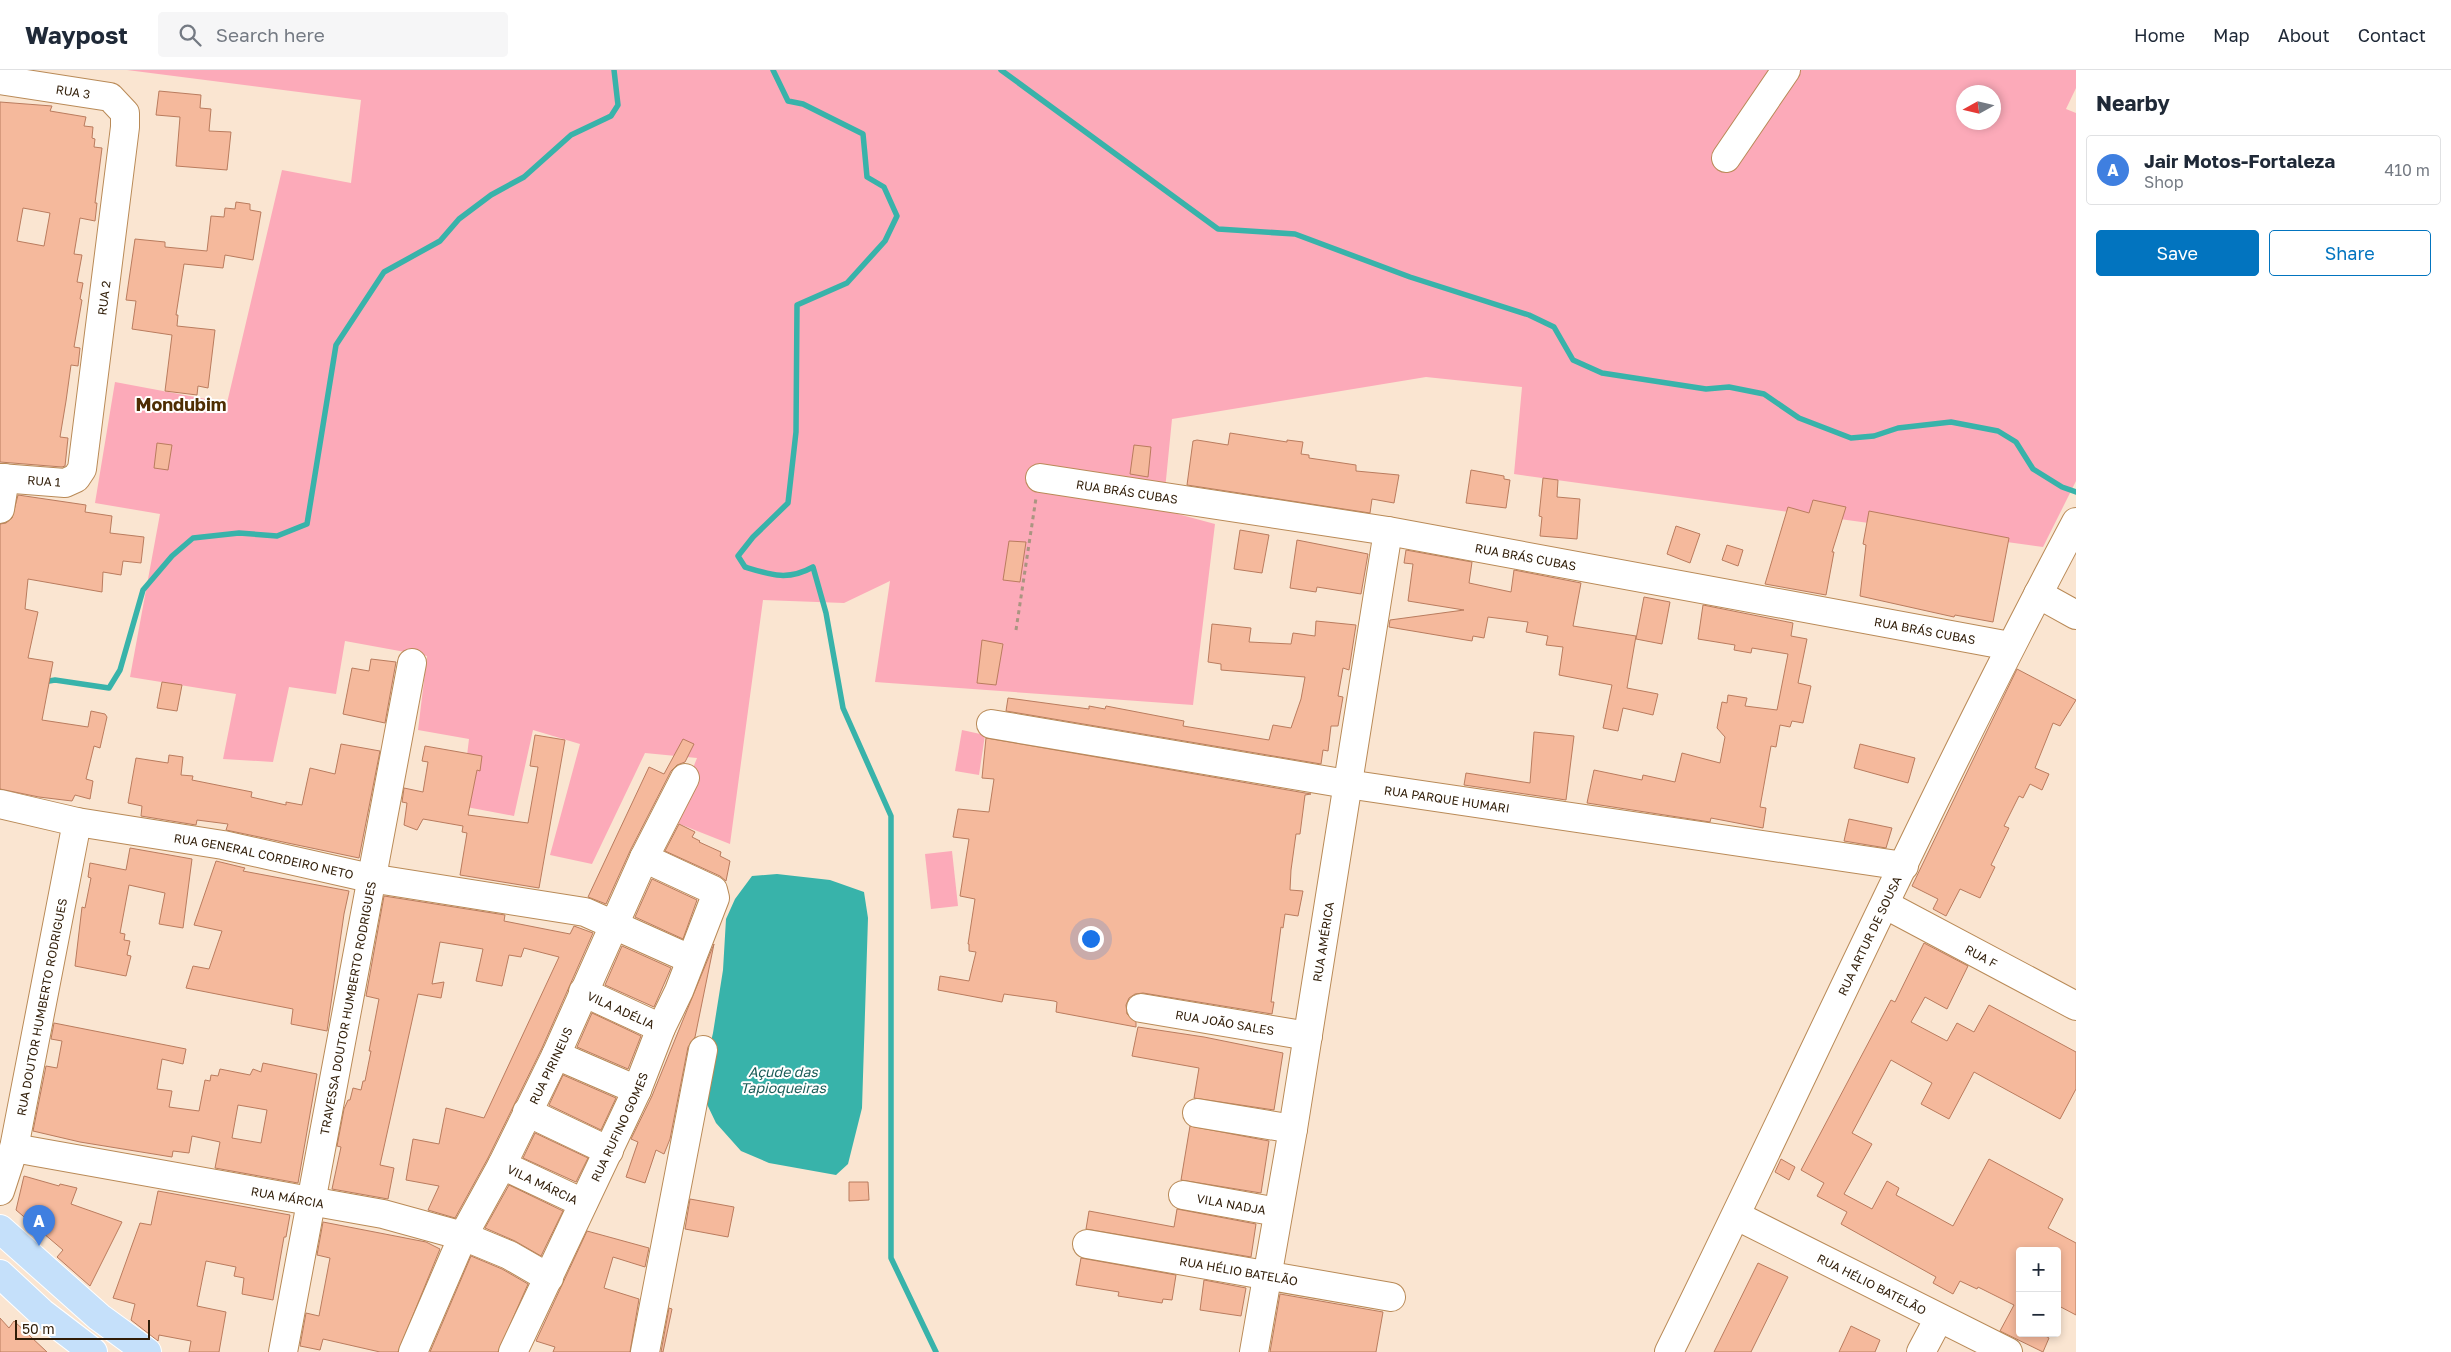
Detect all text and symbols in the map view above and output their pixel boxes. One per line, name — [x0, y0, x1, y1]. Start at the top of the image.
search box — [158, 12, 508, 57]
text: Waypost — [25, 20, 128, 49]
icon: search — [176, 21, 204, 49]
text: Search here — [216, 23, 325, 46]
text: Home — [2134, 24, 2185, 46]
text: Map — [2213, 24, 2250, 46]
text: About — [2278, 24, 2330, 46]
text: Contact — [2358, 24, 2426, 46]
street label: RUA 3 — [55, 81, 91, 101]
north arrow — [1956, 85, 2001, 130]
text: Nearby — [2096, 90, 2170, 116]
text: Jair Motos-Fortaleza — [2144, 149, 2335, 172]
text: A — [2107, 160, 2119, 180]
text: 410 m — [2384, 160, 2430, 180]
text: Shop — [2144, 172, 2184, 192]
button: Save — [2096, 230, 2259, 276]
button: Share — [2269, 230, 2431, 276]
street label: RUA 2 — [94, 280, 114, 316]
district label: Mondubim — [135, 393, 227, 415]
street label: RUA 1 — [27, 472, 61, 490]
street label: RUA BRÁS CUBAS — [1075, 476, 1179, 506]
street label: RUA BRÁS CUBAS — [1474, 540, 1578, 573]
street label: RUA BRÁS CUBAS — [1873, 614, 1977, 647]
street label: RUA PARQUE HUMARI — [1383, 782, 1511, 815]
street label: RUA GENERAL CORDEIRO NETO — [173, 830, 355, 882]
street label: RUA ARTUR DE SOUSA — [1834, 873, 1904, 998]
street label: TRAVESSA DOUTOR HUMBERTO RODRIGUES — [316, 879, 379, 1136]
street label: RUA DOUTOR HUMBERTO RODRIGUES — [13, 896, 70, 1117]
street label: RUA AMÉRICA — [1309, 900, 1337, 983]
your location — [1078, 926, 1104, 952]
street label: RUA F — [1963, 941, 2000, 970]
street label: VILA ADÉLIA — [585, 988, 657, 1032]
street label: RUA JOÃO SALES — [1174, 1006, 1276, 1038]
street label: RUA PIRINEUS — [526, 1024, 575, 1107]
water label: Açude das Tapioqueiras — [740, 1063, 826, 1096]
street label: RUA RUFINO GOMES — [587, 1070, 651, 1184]
street label: VILA MÁRCIA — [505, 1161, 581, 1207]
street label: RUA MÁRCIA — [250, 1183, 325, 1211]
street label: VILA NADJA — [1195, 1190, 1267, 1217]
pin: A — [23, 1205, 55, 1246]
map controls — [2016, 1247, 2061, 1337]
button: + — [2016, 1247, 2061, 1292]
street label: RUA HÉLIO BATELÃO — [1815, 1250, 1929, 1317]
street label: RUA HÉLIO BATELÃO — [1178, 1253, 1299, 1288]
button: − — [2016, 1292, 2061, 1337]
scale bar — [15, 1317, 150, 1340]
text: 50 m — [22, 1320, 55, 1337]

